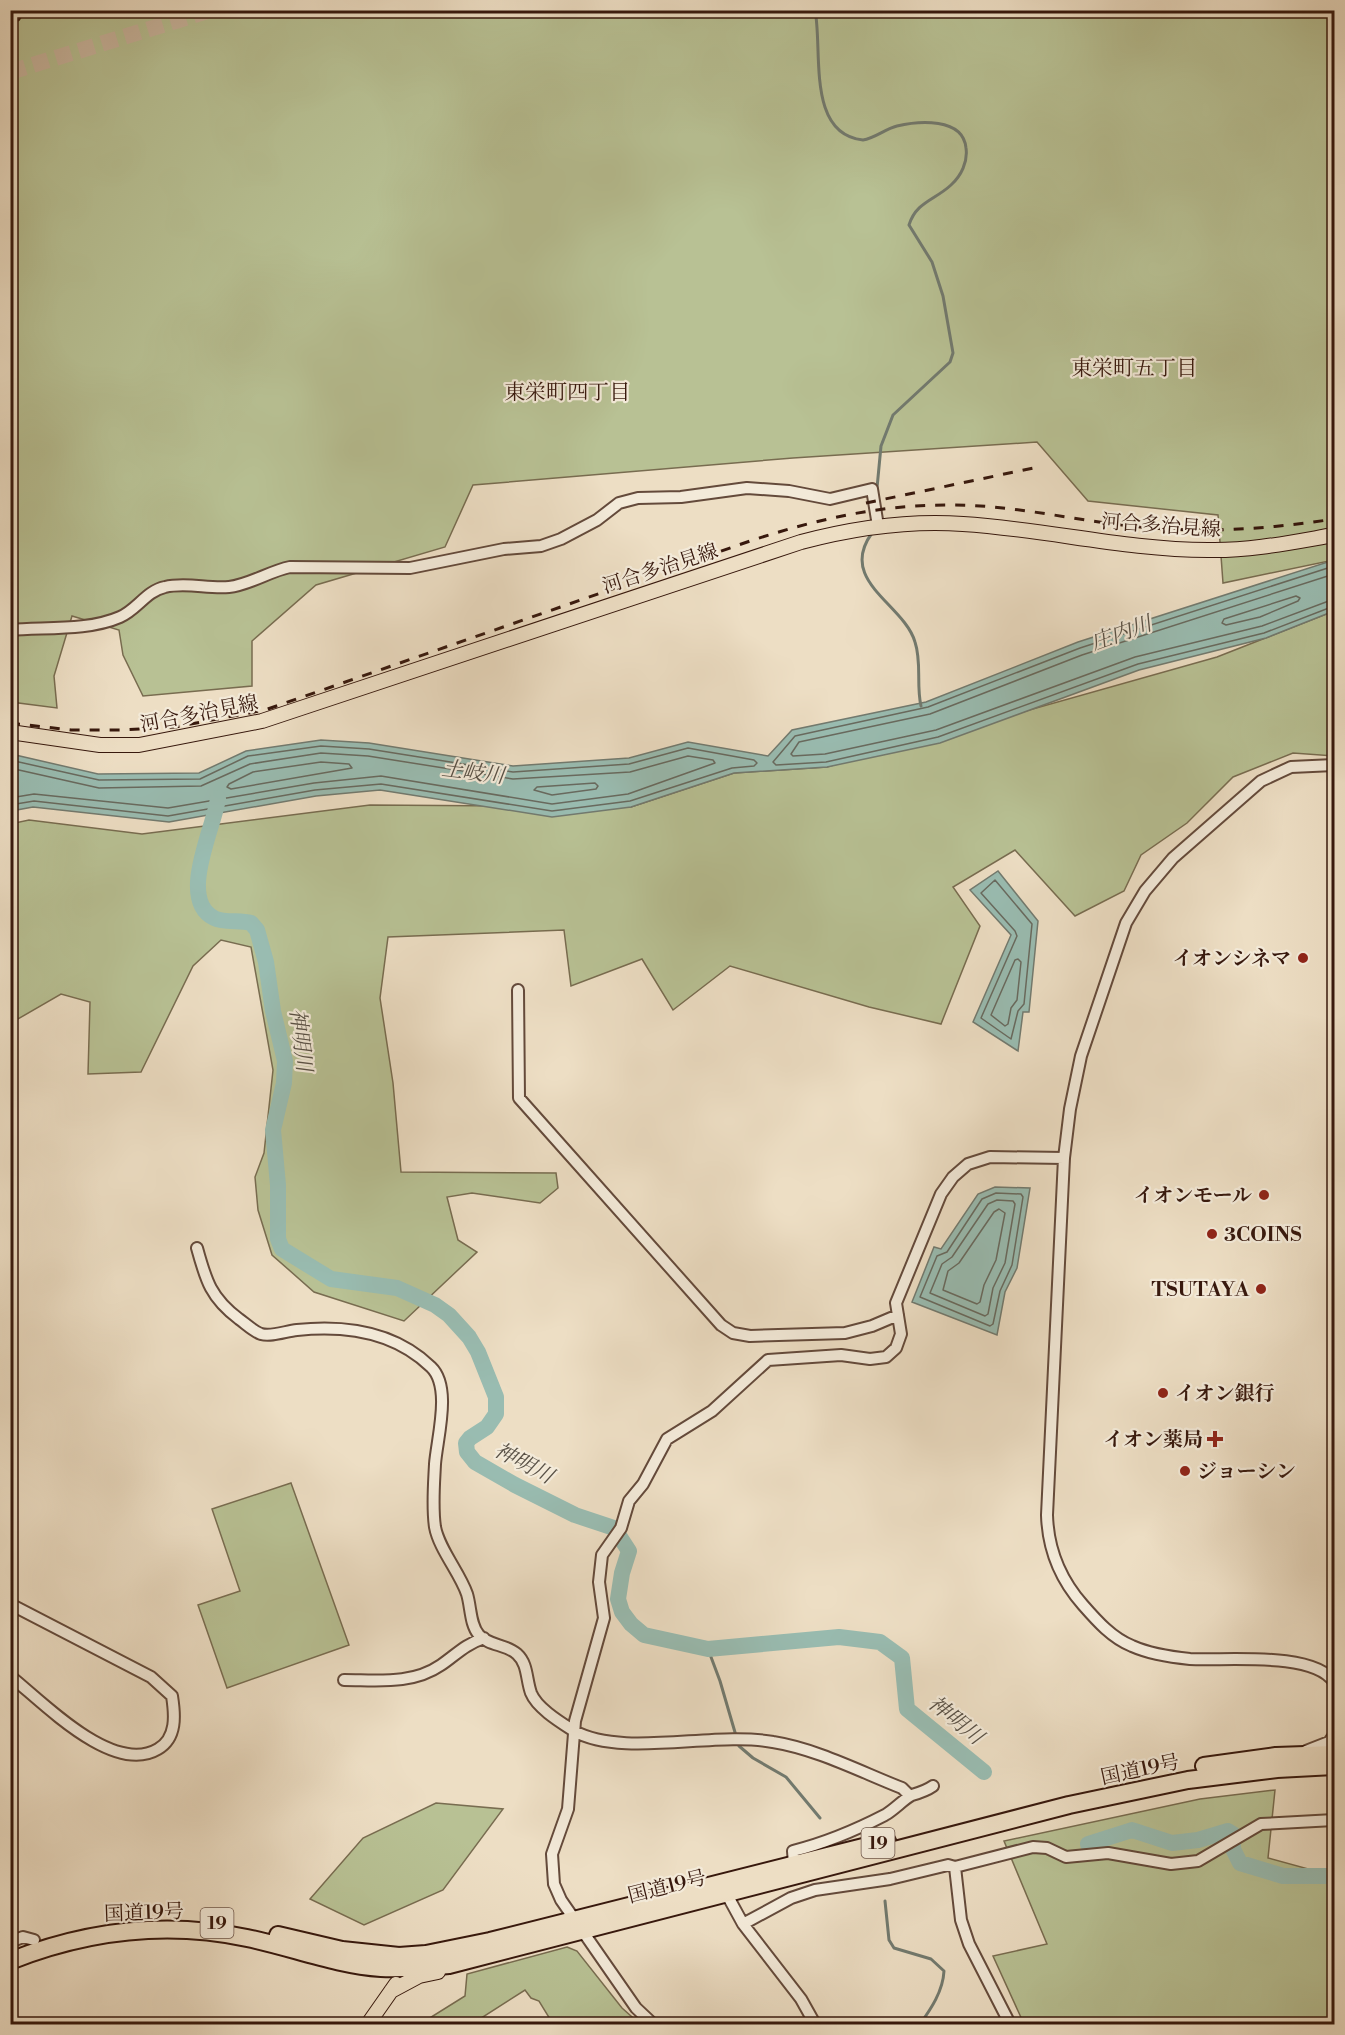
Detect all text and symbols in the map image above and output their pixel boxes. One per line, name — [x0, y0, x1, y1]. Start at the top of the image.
district label: 東栄町五丁目 — [1071, 356, 1197, 382]
district label: 東栄町四丁目 — [504, 380, 630, 406]
street label: 河合多治見線 — [1100, 510, 1222, 543]
street label: 河合多治見線 — [600, 539, 721, 600]
water label: 庄内川 — [1087, 610, 1157, 657]
street label: 河合多治見線 — [138, 691, 261, 738]
water label: 土岐川 — [440, 756, 508, 790]
place label: イオンシネマ — [1173, 947, 1291, 972]
marker: イオンシネマ — [1296, 951, 1310, 965]
water label: 神明川 — [283, 1007, 317, 1075]
place label: イオンモール — [1134, 1184, 1252, 1209]
marker: イオンモール — [1257, 1188, 1271, 1202]
place label: 3COINS — [1224, 1223, 1302, 1248]
marker: 3COINS — [1205, 1227, 1219, 1241]
place label: TSUTAYA — [1152, 1278, 1250, 1303]
marker: TSUTAYA — [1254, 1282, 1268, 1296]
place label: イオン銀行 — [1175, 1382, 1274, 1407]
marker: イオン銀行 — [1156, 1386, 1170, 1400]
place label: イオン薬局 — [1104, 1428, 1203, 1453]
marker: イオン薬局 — [1208, 1432, 1222, 1446]
water label: 神明川 — [490, 1438, 559, 1491]
place label: ジョーシン — [1197, 1460, 1296, 1485]
marker: ジョーシン — [1178, 1464, 1192, 1478]
water label: 神明川 — [923, 1691, 990, 1752]
street label: 国道19号 — [1099, 1750, 1182, 1791]
road number: 19 — [862, 1828, 894, 1858]
street label: 国道19号 — [626, 1866, 709, 1909]
street label: 国道19号 — [104, 1900, 184, 1927]
road number: 19 — [200, 1908, 234, 1938]

